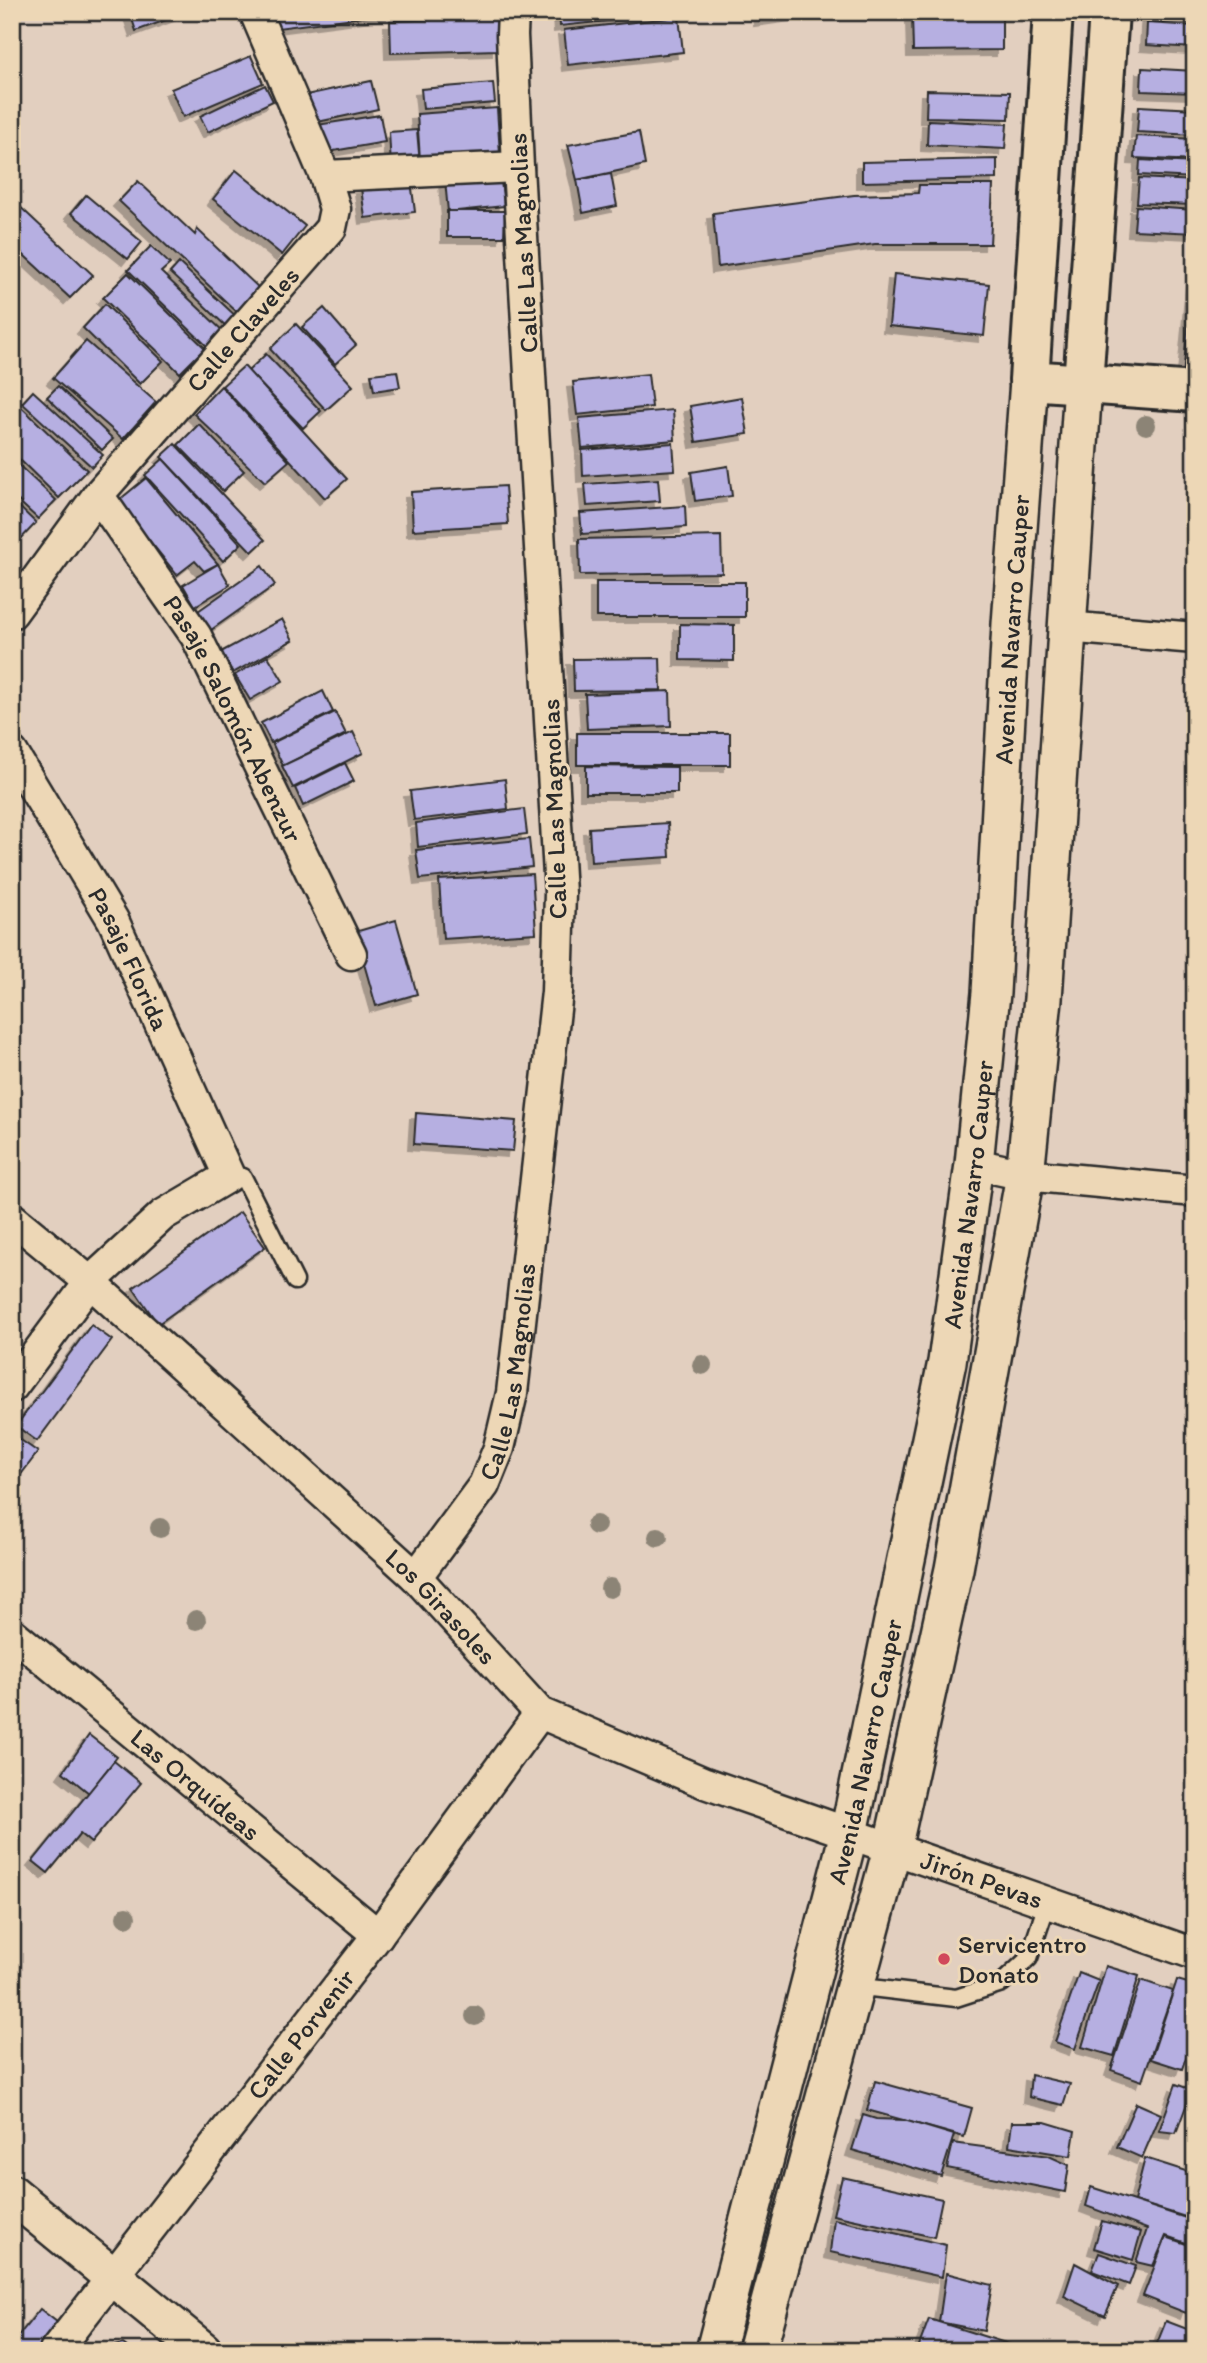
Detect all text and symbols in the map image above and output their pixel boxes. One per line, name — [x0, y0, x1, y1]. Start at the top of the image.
street label: Calle Las Magnolias — [501, 132, 545, 354]
street label: Calle Claveles — [179, 260, 306, 399]
street label: Avenida Navarro Cauper — [987, 493, 1037, 765]
street label: Pasaje Salomón Abenzur — [156, 588, 310, 848]
street label: Calle Las Magnolias — [534, 698, 574, 920]
street label: Pasaje Florida — [81, 881, 177, 1036]
street label: Avenida Navarro Cauper — [936, 1059, 1000, 1331]
street label: Calle Las Magnolias — [472, 1261, 542, 1485]
street label: Los Girasoles — [379, 1541, 504, 1671]
street label: Avenida Navarro Cauper — [820, 1616, 909, 1888]
street label: Las Orquídeas — [124, 1722, 267, 1847]
street label: Jirón Pevas — [917, 1844, 1047, 1916]
place label: Servicentro Donato — [958, 1928, 1087, 1990]
marker: Servicentro Donato — [936, 1951, 952, 1967]
street label: Calle Porvenir — [240, 1962, 362, 2106]

